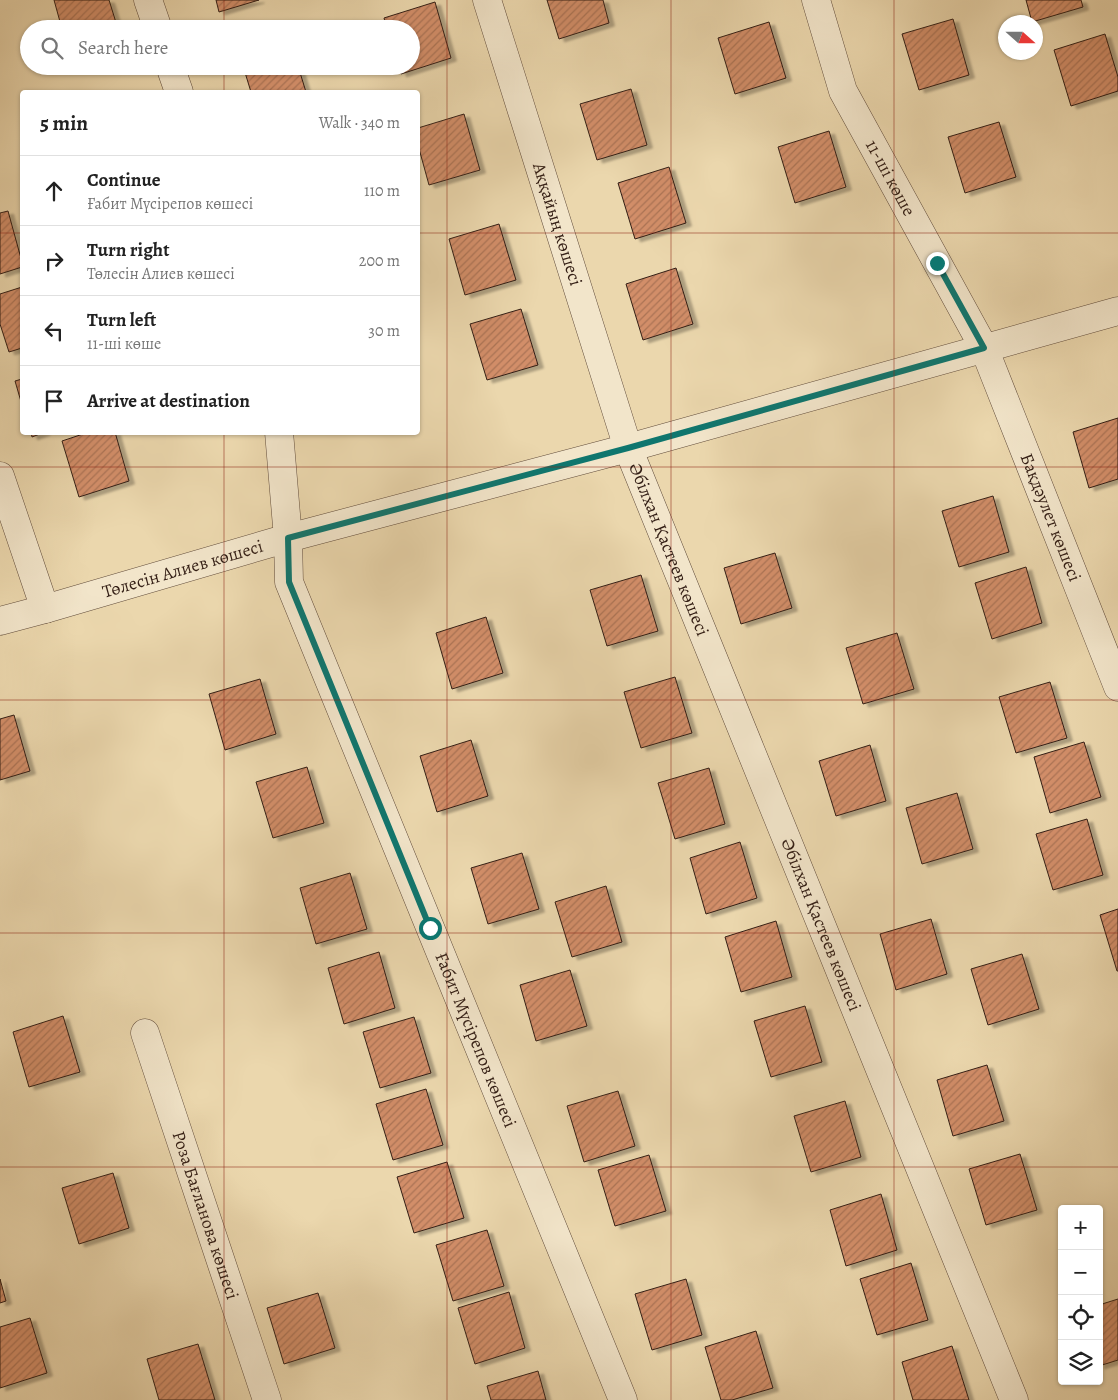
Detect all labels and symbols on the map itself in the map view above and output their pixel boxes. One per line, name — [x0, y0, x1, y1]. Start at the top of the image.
north arrow — [998, 15, 1043, 60]
street label: 11-ші көше — [860, 135, 921, 220]
street label: Аққайың көшесі — [527, 159, 588, 289]
route end — [926, 252, 949, 275]
street label: Бақдәулет көшесi — [1015, 450, 1087, 585]
street label: Әбілхан Қастеев көшесi — [623, 459, 715, 639]
street label: Төлесін Алиев көшесі — [99, 534, 266, 604]
street label: Әбілхан Қастеев көшесi — [775, 835, 867, 1015]
route start — [419, 917, 442, 940]
street label: Ғабит Мүсірепов көшесi — [429, 949, 522, 1131]
street label: Роза Бағланова көшесi — [166, 1128, 245, 1302]

